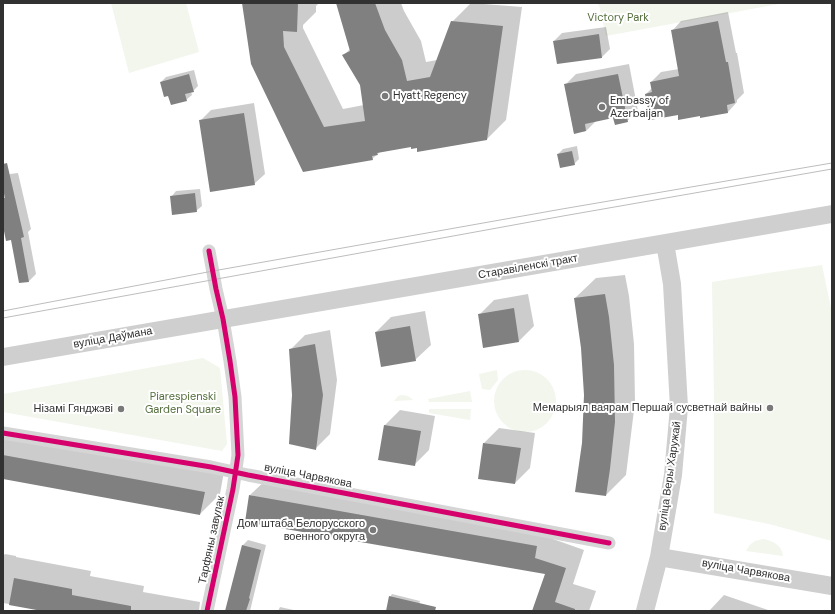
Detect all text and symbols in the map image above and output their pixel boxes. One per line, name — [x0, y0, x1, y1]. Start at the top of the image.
park label: Victory Park — [587, 11, 649, 25]
place label: Hyatt Regency — [393, 89, 467, 103]
marker: Hyatt Regency — [380, 91, 390, 101]
place label: Embassy of Azerbaijan — [610, 94, 669, 120]
marker: Embassy of Azerbaijan — [597, 102, 607, 112]
street label: Старавіленскі тракт — [477, 252, 579, 282]
street label: вуліца Даўмана — [72, 325, 154, 351]
park label: Piarespienski Garden Square — [145, 390, 221, 416]
place label: Мемарыял ваярам Першай сусветнай вайны — [533, 401, 762, 415]
place label: Нізамі Гянджэві — [34, 402, 113, 416]
marker: Мемарыял ваярам Першай сусветнай вайны — [765, 403, 775, 413]
marker: Нізамі Гянджэві — [116, 404, 126, 414]
street label: вуліца Веры Харужай — [656, 421, 684, 531]
street label: вуліца Чарвякова — [263, 461, 353, 491]
street label: Тарфяны завулак — [196, 495, 228, 585]
place label: Дом штаба Белорусского военного округа — [237, 517, 365, 543]
marker: Дом штаба Белорусского военного округа — [368, 525, 378, 535]
street label: вуліца Чарвякова — [701, 557, 791, 585]

